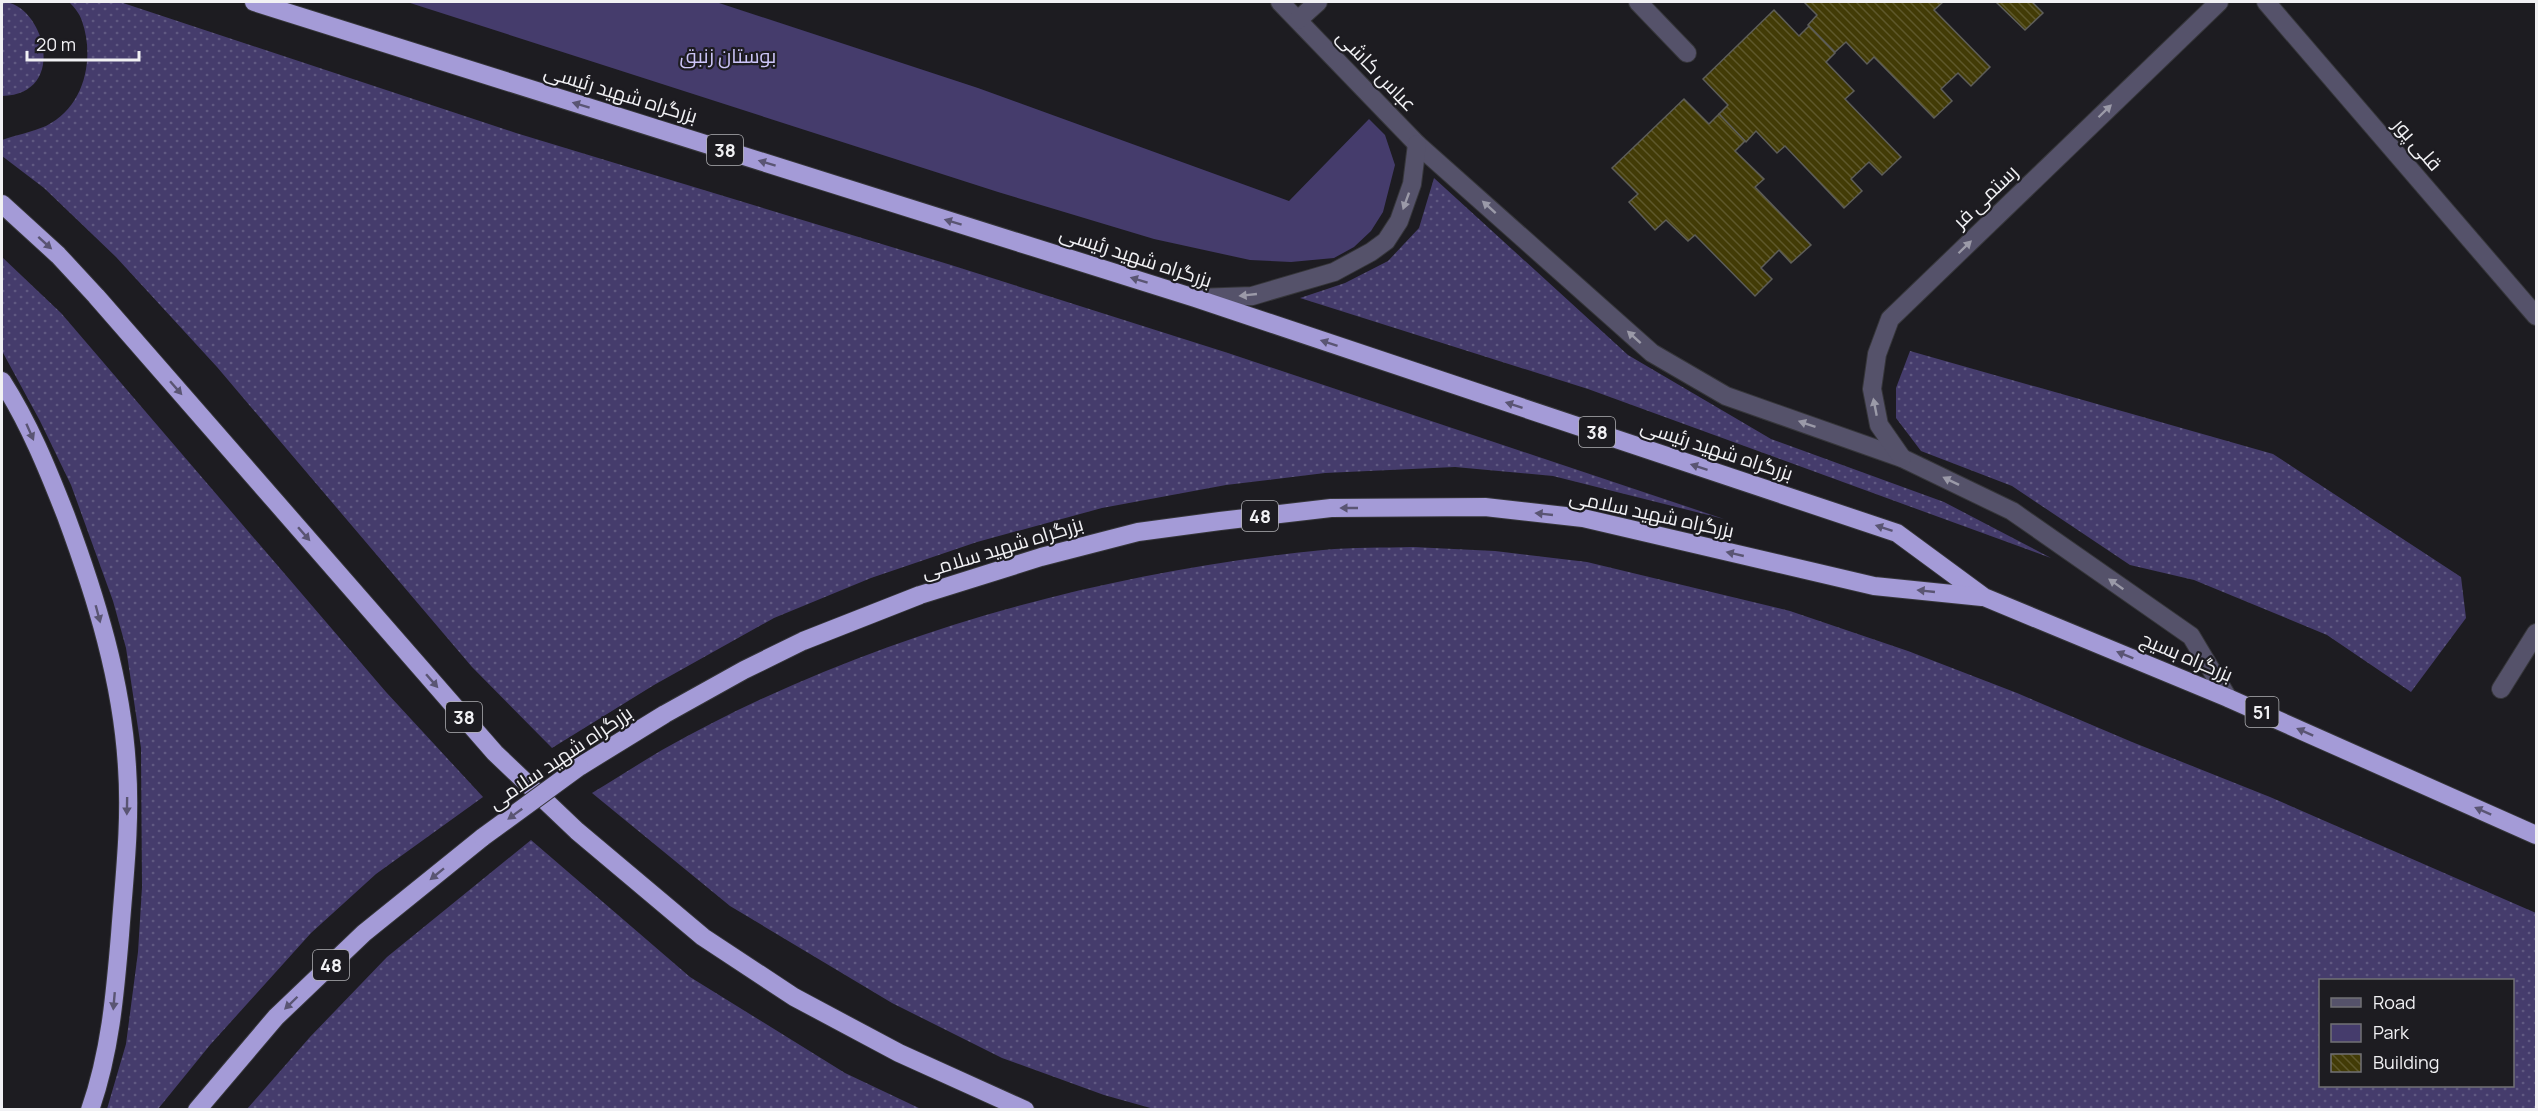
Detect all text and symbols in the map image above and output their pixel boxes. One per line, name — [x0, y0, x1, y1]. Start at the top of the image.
street label: عباس کاشی — [1331, 23, 1423, 117]
scale bar — [27, 24, 140, 62]
text: 20 m — [36, 32, 76, 56]
park label: بوستان زنبق — [680, 42, 776, 69]
street label: بزرگراه شهید رئیسی — [541, 57, 701, 129]
one-way arrow — [572, 99, 590, 109]
one-way arrow — [2098, 104, 2113, 118]
street label: قلی پور — [2387, 111, 2449, 176]
road number: 38 — [707, 135, 743, 165]
one-way arrow — [758, 158, 776, 167]
street label: رستمی فر — [1946, 158, 2024, 235]
one-way arrow — [1401, 192, 1410, 210]
one-way arrow — [1482, 201, 1497, 214]
one-way arrow — [944, 217, 962, 226]
street label: بزرگراه شهید رئیسی — [1056, 219, 1216, 293]
one-way arrow — [37, 236, 52, 249]
one-way arrow — [1957, 240, 1971, 254]
one-way arrow — [1130, 275, 1148, 284]
one-way arrow — [1238, 290, 1257, 300]
one-way arrow — [1627, 330, 1642, 344]
one-way arrow — [1320, 338, 1338, 347]
one-way arrow — [169, 380, 182, 396]
one-way arrow — [1870, 397, 1879, 416]
one-way arrow — [1505, 399, 1523, 409]
street label: بزرگراه شهید رئیسی — [1637, 412, 1797, 486]
road number: 38 — [1579, 417, 1615, 447]
one-way arrow — [1798, 419, 1816, 429]
one-way arrow — [25, 424, 35, 442]
one-way arrow — [1690, 461, 1708, 471]
one-way arrow — [1942, 477, 1959, 486]
street label: بزرگراه شهید سلامی — [1567, 482, 1737, 544]
road number: 48 — [1242, 501, 1278, 531]
one-way arrow — [1340, 503, 1359, 513]
one-way arrow — [1535, 509, 1554, 519]
street label: بزرگراه شهید سلامی — [918, 510, 1086, 584]
one-way arrow — [1875, 523, 1893, 533]
one-way arrow — [297, 527, 311, 542]
one-way arrow — [1725, 548, 1744, 558]
one-way arrow — [2108, 578, 2124, 590]
one-way arrow — [1916, 586, 1935, 596]
one-way arrow — [94, 605, 104, 624]
street label: بزرگراه بسیج — [2136, 624, 2237, 689]
one-way arrow — [2116, 650, 2134, 660]
one-way arrow — [425, 673, 438, 688]
road number: 51 — [2246, 697, 2278, 727]
street label: بزرگراه شهید سلامی — [483, 699, 637, 815]
road number: 38 — [446, 702, 482, 732]
one-way arrow — [2296, 727, 2313, 736]
one-way arrow — [122, 797, 132, 816]
one-way arrow — [2474, 805, 2492, 815]
one-way arrow — [507, 808, 523, 820]
one-way arrow — [430, 867, 445, 880]
road number: 48 — [313, 950, 349, 980]
legend — [2319, 979, 2514, 1087]
text: Road — [2373, 990, 2416, 1014]
one-way arrow — [109, 991, 119, 1010]
one-way arrow — [284, 996, 299, 1010]
text: Park — [2373, 1020, 2410, 1044]
text: Building — [2373, 1050, 2439, 1074]

